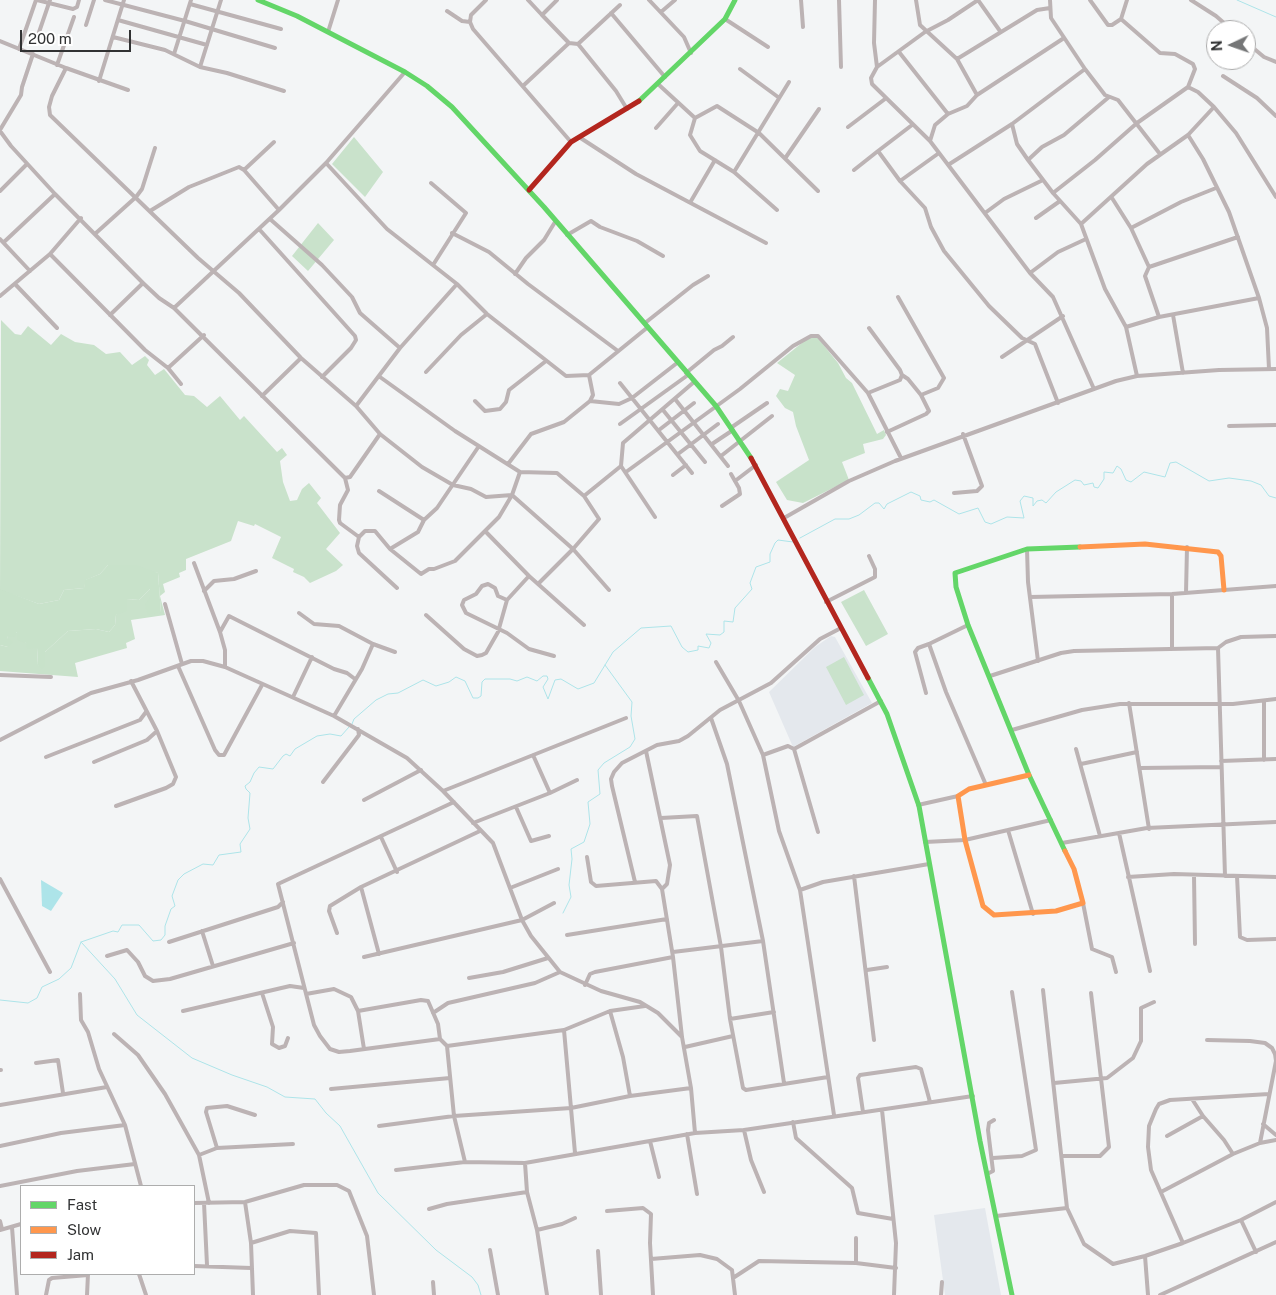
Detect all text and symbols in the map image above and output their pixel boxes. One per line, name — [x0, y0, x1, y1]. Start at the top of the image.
scale bar — [22, 20, 134, 52]
north arrow — [1206, 20, 1256, 70]
text: 200 m — [28, 30, 72, 47]
text: N — [1209, 40, 1225, 52]
legend — [20, 1185, 195, 1275]
text: Fast — [67, 1196, 97, 1213]
text: Slow — [67, 1221, 101, 1238]
text: Jam — [67, 1246, 94, 1263]

